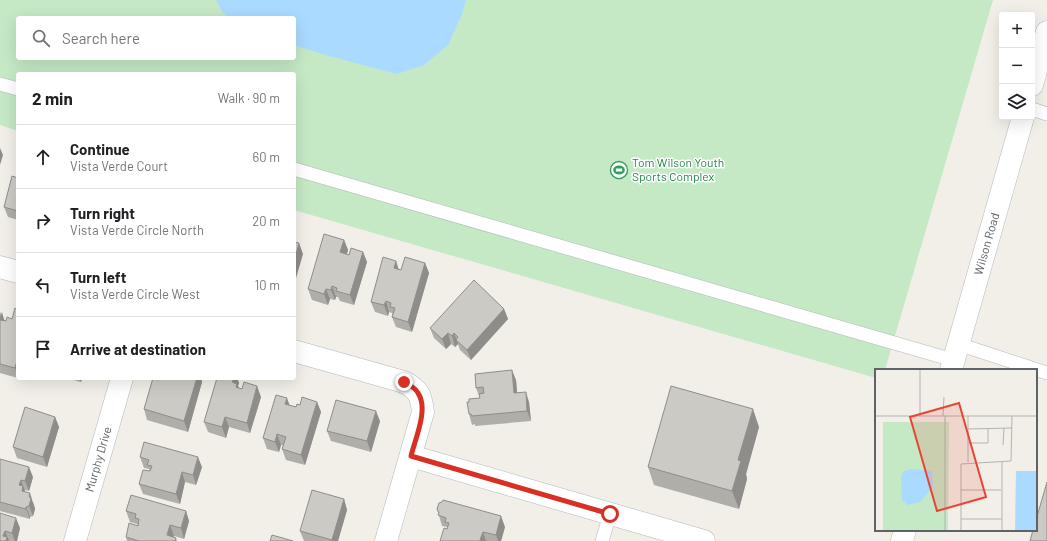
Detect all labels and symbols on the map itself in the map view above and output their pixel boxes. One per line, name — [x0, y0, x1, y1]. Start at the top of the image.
place label: Tom Wilson Youth Sports Complex — [632, 155, 724, 183]
sports icon: Tom Wilson Youth Sports Complex — [609, 160, 629, 180]
street label: Wilson Road — [970, 211, 1001, 276]
inset map — [875, 369, 1037, 531]
route end — [395, 373, 413, 391]
street label: Murphy Drive — [82, 425, 114, 493]
route start — [601, 505, 619, 523]

